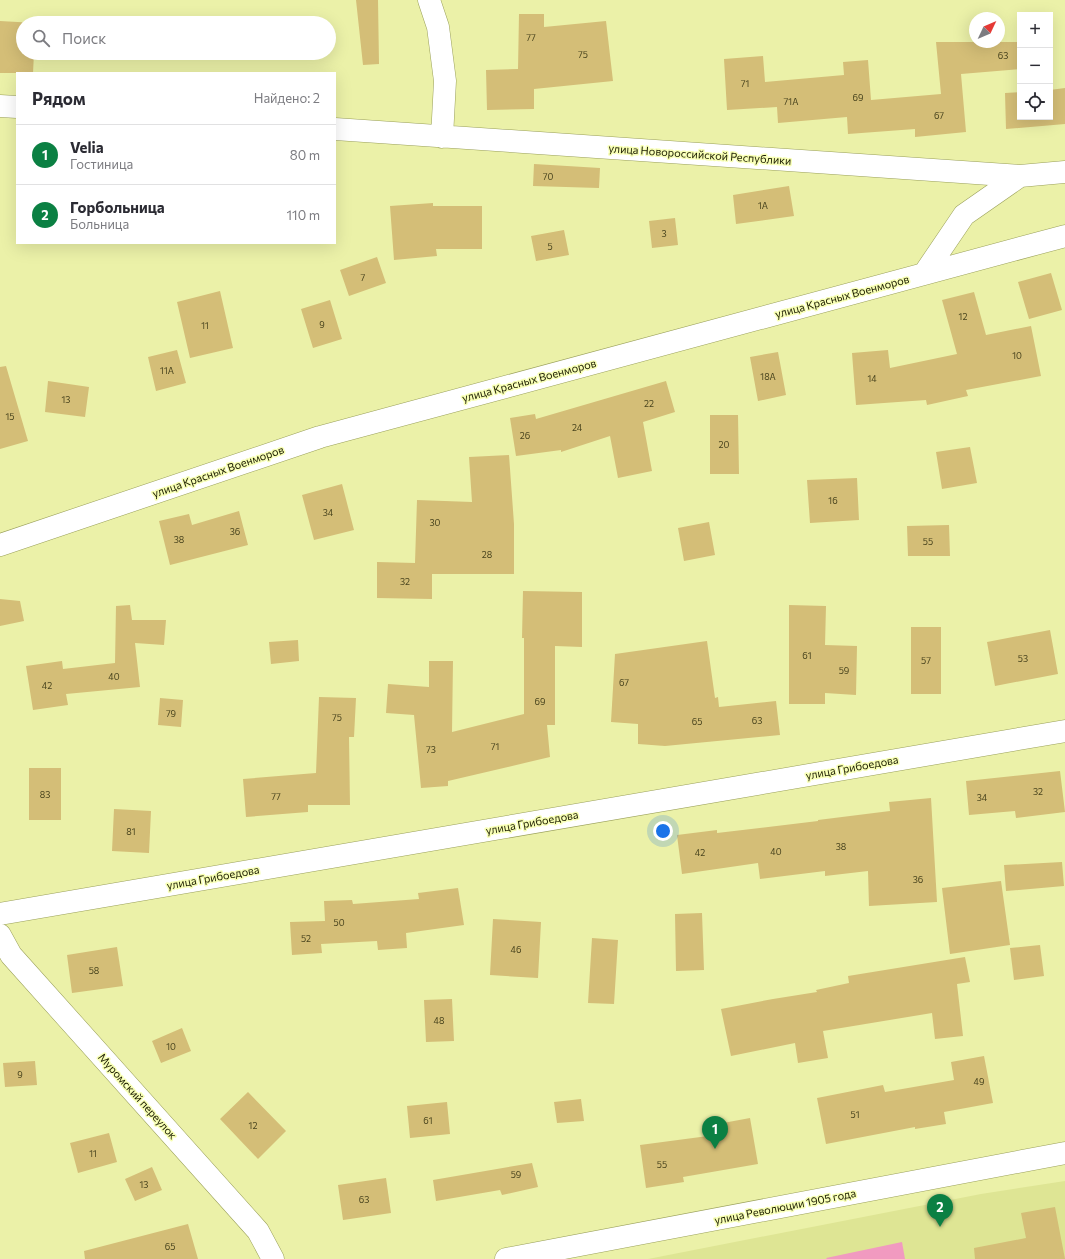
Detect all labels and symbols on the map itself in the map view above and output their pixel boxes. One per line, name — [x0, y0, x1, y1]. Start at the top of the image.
north arrow — [969, 12, 1005, 48]
house number: 77 — [526, 32, 536, 43]
house number: 75 — [578, 49, 588, 60]
house number: 63 — [998, 50, 1008, 61]
house number: 71 — [741, 78, 749, 89]
house number: 69 — [853, 92, 863, 103]
house number: 71А — [784, 96, 798, 107]
house number: 67 — [934, 110, 944, 121]
street label: улица Новороссийской Республики — [608, 141, 792, 167]
house number: 70 — [543, 171, 553, 182]
house number: 1А — [758, 200, 768, 211]
house number: 3 — [661, 228, 667, 239]
house number: 5 — [547, 241, 553, 252]
house number: 7 — [361, 272, 366, 283]
street label: улица Красных Военморов — [774, 272, 911, 320]
house number: 12 — [959, 311, 967, 322]
house number: 9 — [319, 319, 325, 330]
house number: 11 — [201, 320, 209, 331]
house number: 10 — [1012, 350, 1022, 361]
street label: улица Красных Военморов — [461, 356, 598, 404]
house number: 11А — [160, 365, 174, 376]
house number: 18А — [760, 371, 776, 382]
house number: 14 — [867, 373, 877, 384]
house number: 13 — [62, 394, 70, 405]
house number: 22 — [644, 398, 654, 409]
house number: 15 — [5, 411, 15, 422]
house number: 24 — [572, 422, 583, 433]
house number: 26 — [520, 430, 530, 441]
house number: 20 — [719, 439, 730, 450]
street label: улица Красных Военморов — [150, 442, 286, 500]
house number: 16 — [828, 495, 838, 506]
house number: 34 — [323, 507, 334, 518]
house number: 30 — [429, 517, 441, 528]
house number: 36 — [230, 526, 240, 537]
house number: 38 — [174, 534, 184, 545]
house number: 55 — [923, 536, 933, 547]
house number: 28 — [482, 549, 492, 560]
house number: 32 — [400, 576, 410, 587]
house number: 61 — [802, 650, 812, 661]
house number: 53 — [1018, 653, 1028, 664]
house number: 57 — [921, 655, 931, 666]
house number: 59 — [839, 665, 849, 676]
house number: 40 — [108, 671, 120, 682]
house number: 67 — [619, 677, 629, 688]
house number: 42 — [42, 680, 52, 691]
house number: 69 — [535, 696, 545, 707]
house number: 79 — [166, 708, 176, 719]
house number: 75 — [332, 712, 342, 723]
house number: 63 — [752, 715, 762, 726]
house number: 65 — [692, 716, 702, 727]
house number: 71 — [491, 741, 499, 752]
house number: 73 — [426, 744, 436, 755]
street label: улица Грибоедова — [805, 752, 899, 782]
house number: 32 — [1033, 786, 1043, 797]
house number: 83 — [40, 789, 50, 800]
house number: 77 — [271, 791, 281, 802]
house number: 34 — [977, 792, 988, 803]
street label: улица Грибоедова — [485, 807, 579, 837]
your location — [653, 821, 673, 841]
house number: 81 — [126, 826, 136, 837]
house number: 38 — [836, 841, 846, 852]
house number: 40 — [770, 846, 782, 857]
house number: 42 — [695, 847, 705, 858]
street label: улица Грибоедова — [166, 862, 260, 892]
house number: 36 — [913, 874, 923, 885]
house number: 50 — [333, 917, 345, 928]
house number: 52 — [301, 933, 311, 944]
house number: 46 — [511, 944, 521, 955]
house number: 58 — [89, 965, 99, 976]
house number: 48 — [434, 1015, 444, 1026]
house number: 10 — [166, 1041, 176, 1052]
street label: Муромский переулок — [96, 1050, 180, 1142]
house number: 9 — [17, 1069, 23, 1080]
house number: 49 — [974, 1076, 984, 1087]
house number: 51 — [850, 1109, 860, 1120]
house number: 61 — [423, 1115, 433, 1126]
pin: 1 — [702, 1116, 728, 1149]
house number: 12 — [249, 1120, 257, 1131]
house number: 11 — [89, 1148, 97, 1159]
house number: 55 — [657, 1159, 667, 1170]
house number: 59 — [511, 1169, 521, 1180]
house number: 13 — [140, 1179, 148, 1190]
street label: улица Революции 1905 года — [713, 1186, 857, 1226]
house number: 63 — [359, 1194, 369, 1205]
pin: 2 — [927, 1194, 953, 1227]
house number: 65 — [165, 1241, 175, 1252]

